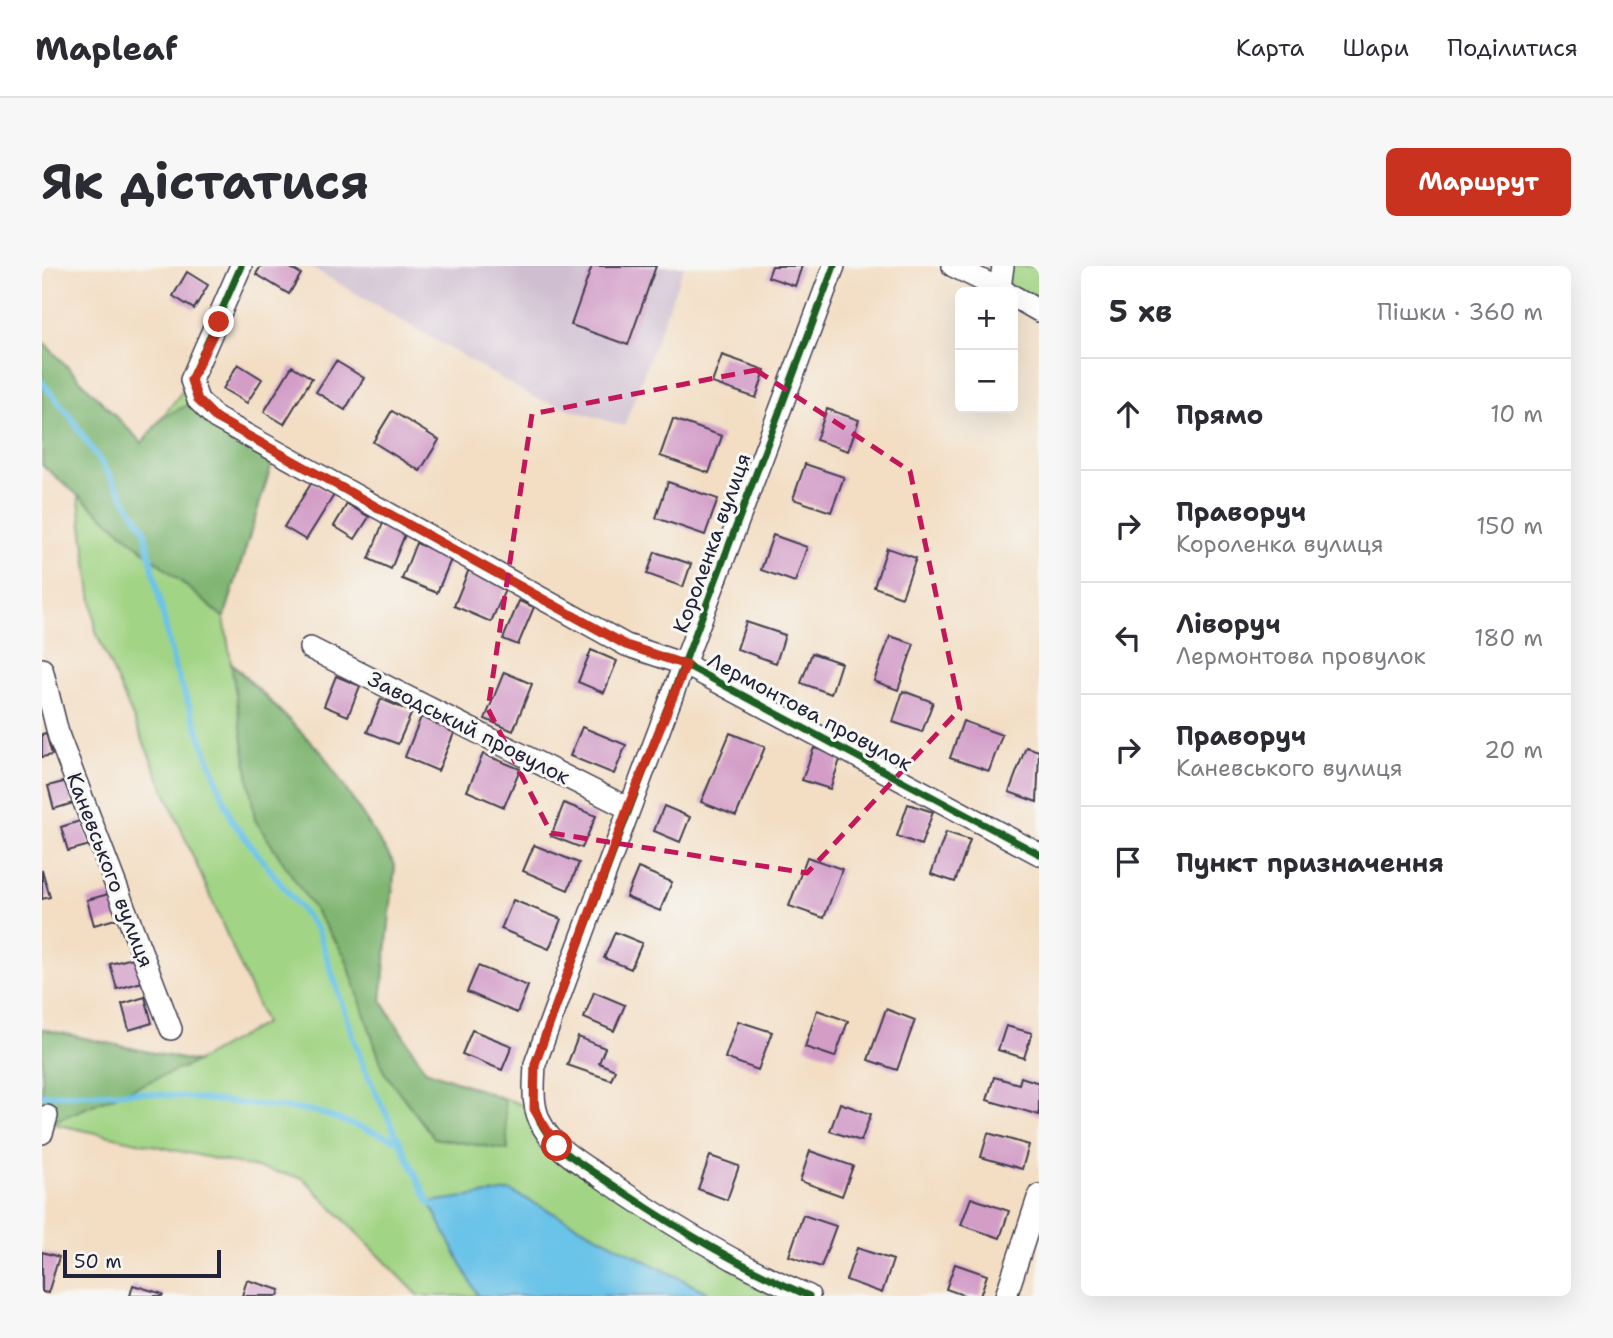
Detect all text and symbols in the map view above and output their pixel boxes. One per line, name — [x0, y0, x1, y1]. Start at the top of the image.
text: Mapleaf — [35, 26, 178, 71]
text: Карта — [1236, 32, 1304, 64]
text: Шари — [1342, 32, 1409, 64]
text: Поділитися — [1447, 32, 1578, 64]
button: Маршрут — [1386, 148, 1571, 216]
text: Як дістатися — [42, 149, 369, 215]
map controls — [955, 287, 1018, 413]
button: + — [955, 287, 1018, 350]
text: 5 хв — [1109, 291, 1172, 332]
text: Пішки · 360 m — [1377, 297, 1543, 327]
route end — [203, 306, 234, 337]
button: − — [955, 350, 1018, 413]
icon: ahead — [1109, 395, 1147, 433]
text: Прямо — [1176, 397, 1264, 432]
text: 10 m — [1490, 399, 1543, 429]
street label: Короленка вулиця — [666, 449, 758, 637]
text: Праворуч — [1176, 494, 1306, 529]
icon: right — [1109, 507, 1147, 545]
text: 150 m — [1476, 511, 1543, 541]
text: Короленка вулиця — [1176, 529, 1384, 559]
text: Ліворуч — [1176, 606, 1281, 641]
icon: left — [1109, 619, 1147, 657]
text: 180 m — [1474, 623, 1543, 653]
text: Лермонтова провулок — [1176, 641, 1426, 671]
street label: Лермонтова провулок — [703, 646, 917, 778]
street label: Заводський провулок — [363, 665, 575, 791]
text: Праворуч — [1176, 718, 1306, 753]
icon: right — [1109, 731, 1147, 769]
text: 20 m — [1484, 735, 1543, 765]
text: Каневського вулиця — [1176, 753, 1403, 783]
street label: Каневського вулиця — [60, 768, 160, 972]
icon: arrive — [1109, 843, 1147, 881]
text: Пункт призначення — [1176, 845, 1444, 880]
route start — [541, 1130, 572, 1161]
scale bar — [63, 1247, 220, 1279]
text: 50 m — [74, 1249, 122, 1274]

